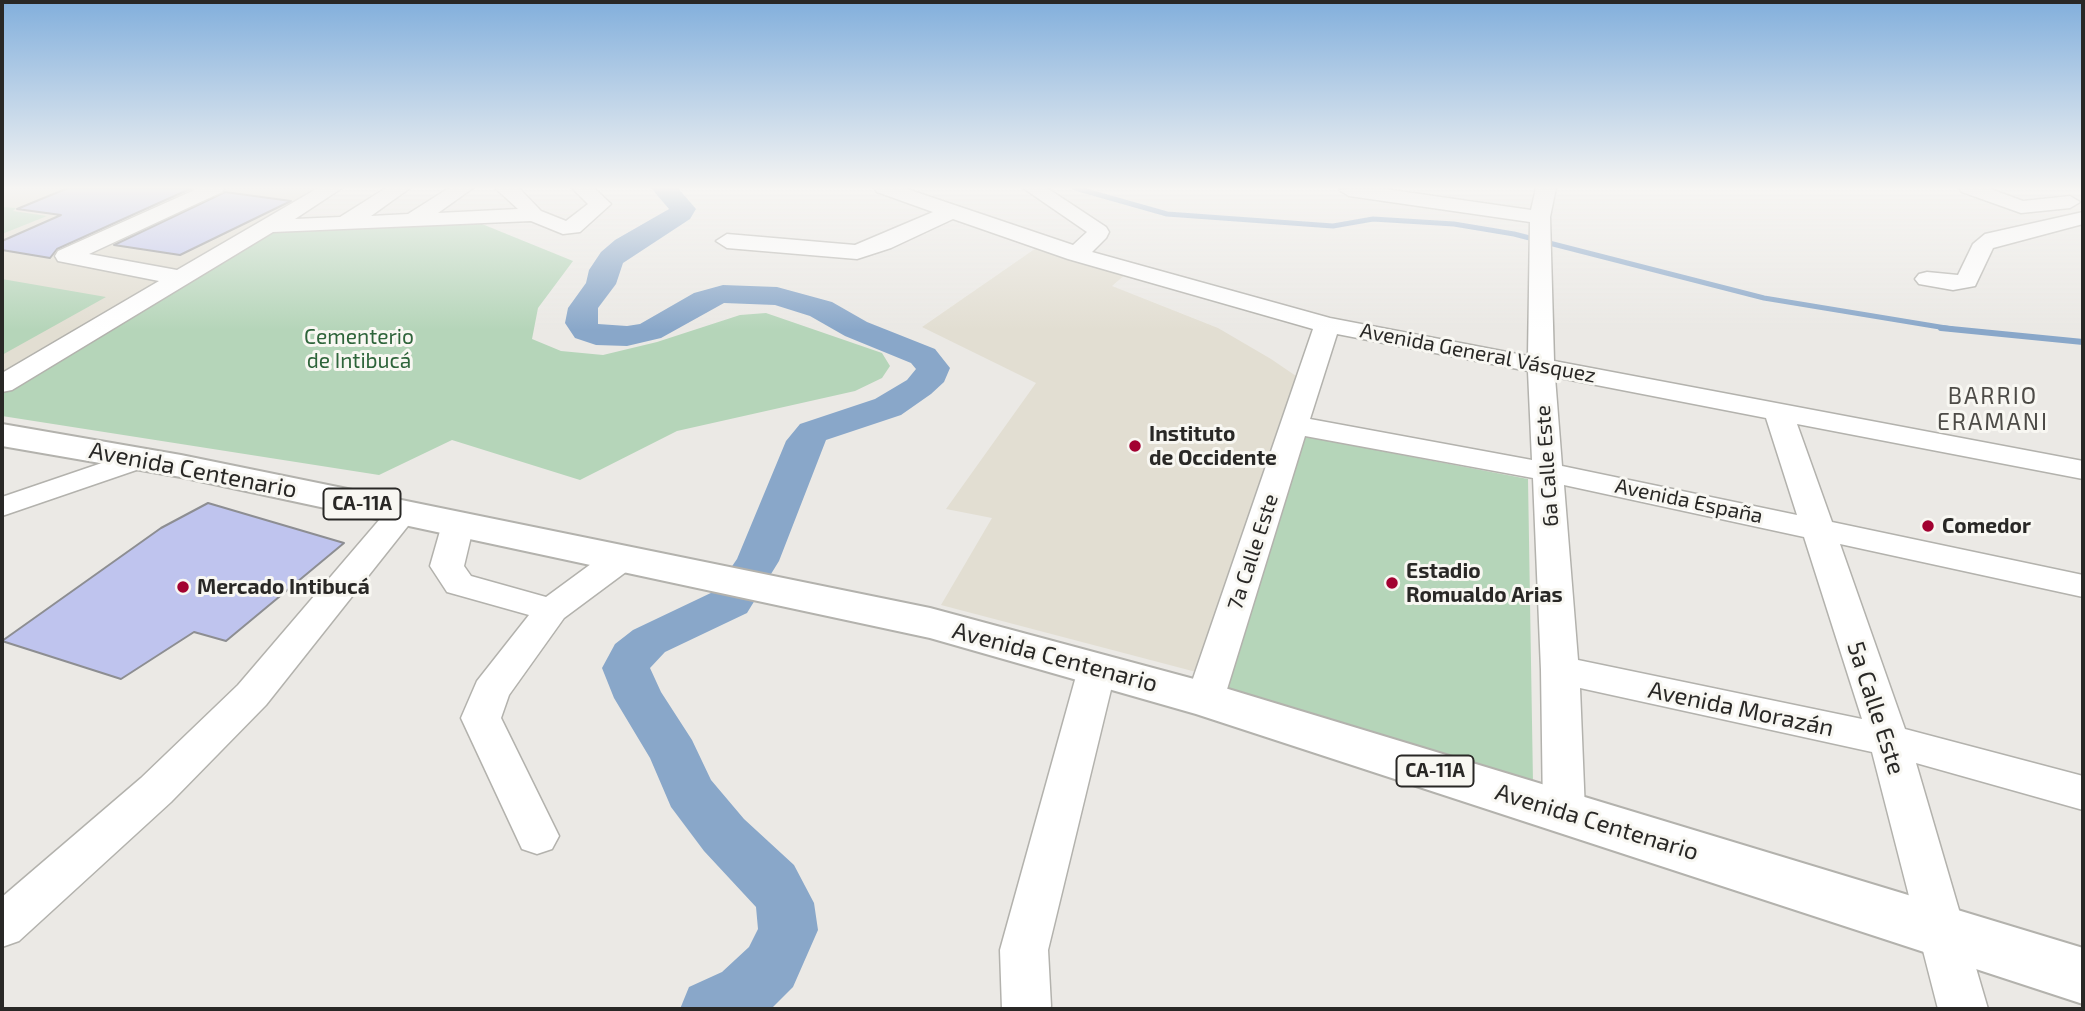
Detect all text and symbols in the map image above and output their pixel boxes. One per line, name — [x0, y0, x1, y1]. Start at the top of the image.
street label: Avenida General Vásquez — [1358, 318, 1598, 388]
park label: Cementerio de Intibucá — [304, 324, 414, 374]
district label: BARRIO ERAMANI — [1938, 382, 2048, 436]
street label: 6a Calle Este — [1530, 404, 1564, 528]
place label: Instituto de Occidente — [1149, 421, 1277, 471]
street label: Avenida Centenario — [87, 436, 299, 504]
marker: Instituto de Occidente — [1127, 438, 1143, 454]
street label: Avenida España — [1613, 473, 1765, 529]
road number: CA-11A — [324, 489, 400, 520]
street label: 7a Calle Este — [1222, 491, 1284, 613]
place label: Comedor — [1942, 513, 2031, 539]
marker: Comedor — [1920, 518, 1936, 534]
place label: Estadio Romualdo Arias — [1406, 558, 1563, 608]
place label: Mercado Intibucá — [197, 574, 370, 600]
marker: Estadio Romualdo Arias — [1384, 575, 1400, 591]
marker: Mercado Intibucá — [175, 579, 191, 595]
street label: Avenida Centenario — [949, 616, 1161, 698]
street label: 5a Calle Este — [1841, 638, 1911, 778]
street label: Avenida Morazán — [1646, 675, 1836, 743]
road number: CA-11A — [1396, 756, 1474, 786]
street label: Avenida Centenario — [1492, 777, 1702, 867]

